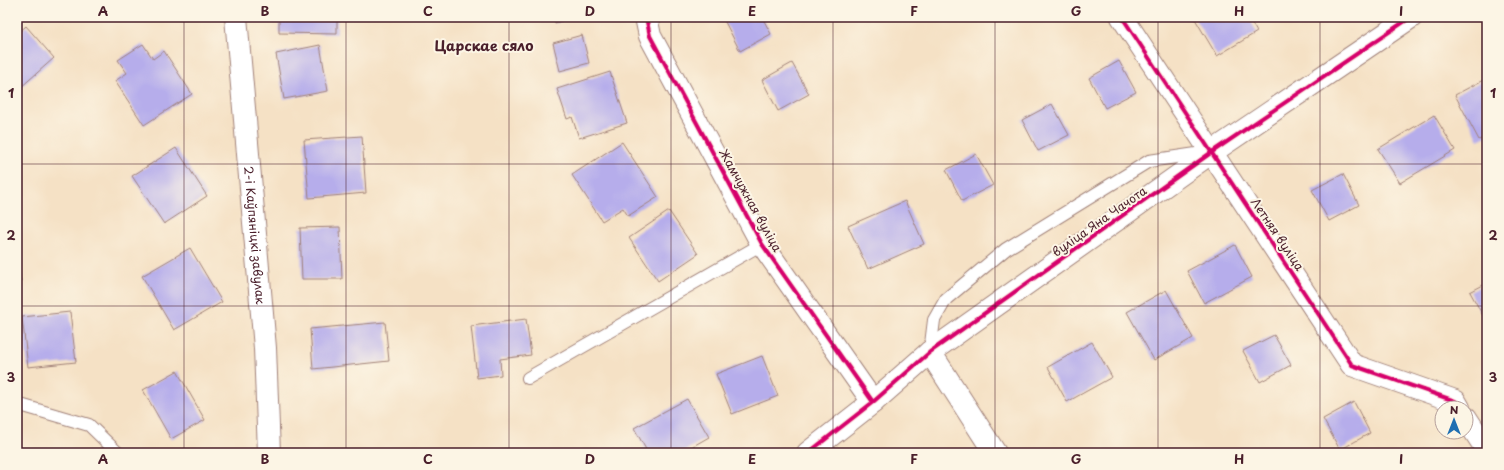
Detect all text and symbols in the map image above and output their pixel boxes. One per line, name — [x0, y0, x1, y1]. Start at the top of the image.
text: A — [98, 1, 108, 20]
text: B — [261, 1, 270, 20]
text: C — [423, 1, 433, 20]
text: D — [585, 1, 595, 20]
text: E — [748, 1, 756, 20]
text: F — [910, 1, 918, 20]
text: G — [1071, 1, 1081, 20]
text: H — [1234, 1, 1244, 20]
text: I — [1399, 1, 1403, 20]
district label: Царскае сяло — [435, 35, 533, 56]
text: 1 — [8, 83, 14, 102]
text: 1 — [1490, 83, 1496, 102]
street label: Жамчужная вуліца — [715, 145, 787, 255]
street label: 2-і Каўпяніцкі завулак — [240, 165, 270, 306]
street label: вуліца Яна Чачота — [1048, 181, 1151, 261]
street label: Летняя вуліца — [1247, 194, 1309, 275]
text: 2 — [6, 225, 16, 244]
text: 2 — [1488, 225, 1498, 244]
text: 3 — [7, 367, 16, 386]
text: 3 — [1489, 367, 1498, 386]
north arrow — [1434, 400, 1474, 440]
text: N — [1450, 401, 1459, 418]
text: A — [98, 449, 108, 468]
text: B — [261, 449, 270, 468]
text: C — [423, 449, 433, 468]
text: D — [585, 449, 595, 468]
text: E — [748, 449, 756, 468]
text: F — [910, 449, 918, 468]
text: G — [1071, 449, 1081, 468]
text: H — [1234, 449, 1244, 468]
text: I — [1399, 449, 1403, 468]

